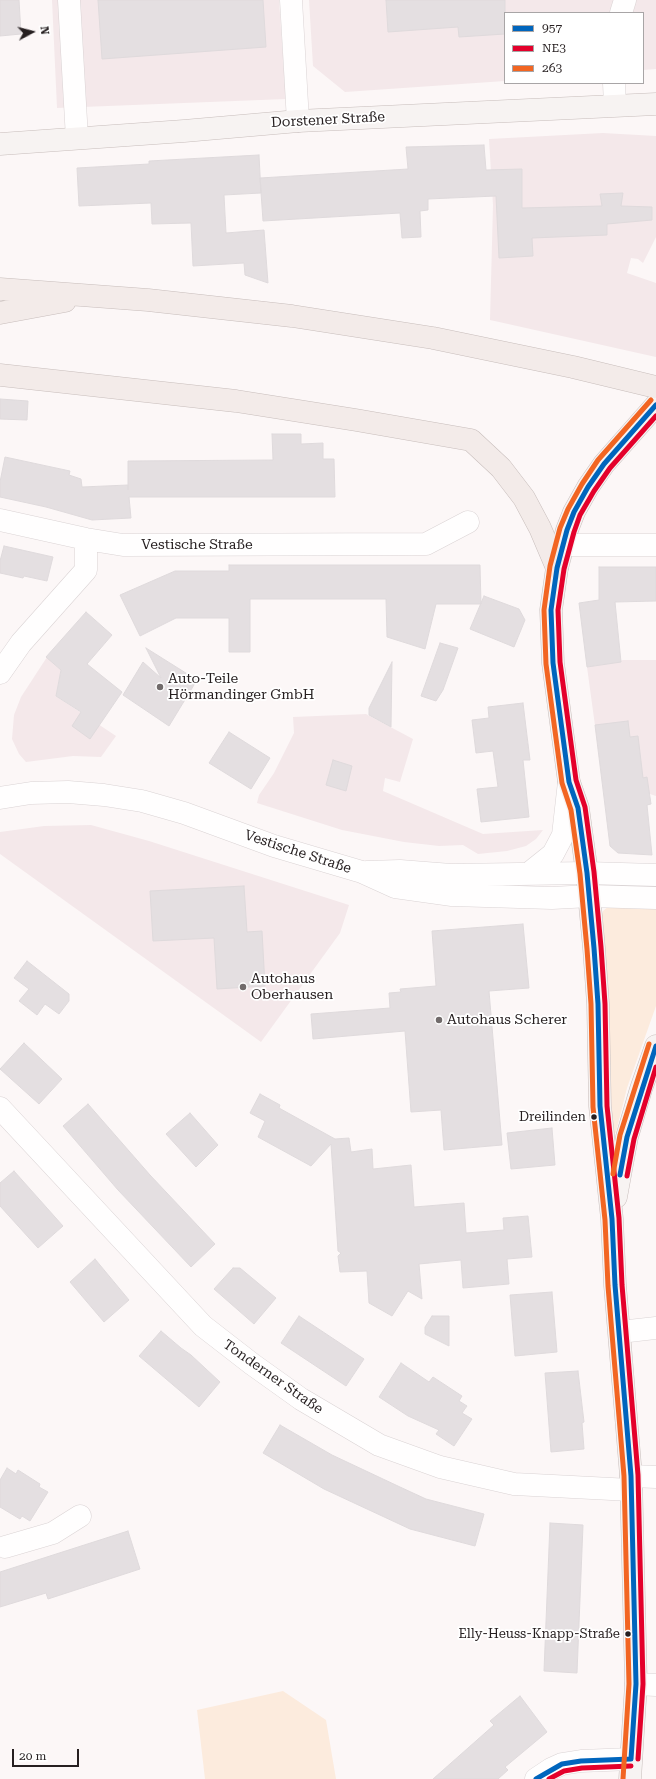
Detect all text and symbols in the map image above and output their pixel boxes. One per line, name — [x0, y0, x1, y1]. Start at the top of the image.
north arrow — [12, 12, 52, 52]
legend — [504, 12, 644, 84]
text: 957 — [542, 21, 562, 35]
text: N — [37, 25, 51, 35]
text: NE3 — [542, 41, 566, 55]
text: 263 — [542, 61, 562, 75]
street label: Dorstener Straße — [271, 109, 385, 131]
street label: Vestische Straße — [141, 537, 253, 553]
place label: Auto-Teile Hörmandinger GmbH — [168, 671, 315, 704]
marker: Auto-Teile Hörmandinger GmbH — [155, 682, 165, 692]
street label: Vestische Straße — [242, 827, 354, 877]
place label: Autohaus Oberhausen — [251, 971, 333, 1004]
marker: Autohaus Oberhausen — [238, 982, 248, 992]
place label: Autohaus Scherer — [447, 1012, 567, 1028]
marker: Autohaus Scherer — [434, 1015, 444, 1025]
place label: Dreilinden — [519, 1109, 586, 1125]
marker: Dreilinden — [589, 1112, 599, 1122]
street label: Tonderner Straße — [220, 1336, 326, 1418]
place label: Elly-Heuss-Knapp-Straße — [458, 1626, 620, 1642]
marker: Elly-Heuss-Knapp-Straße — [623, 1629, 633, 1639]
scale bar — [14, 1741, 81, 1767]
text: 20 m — [19, 1749, 46, 1763]

